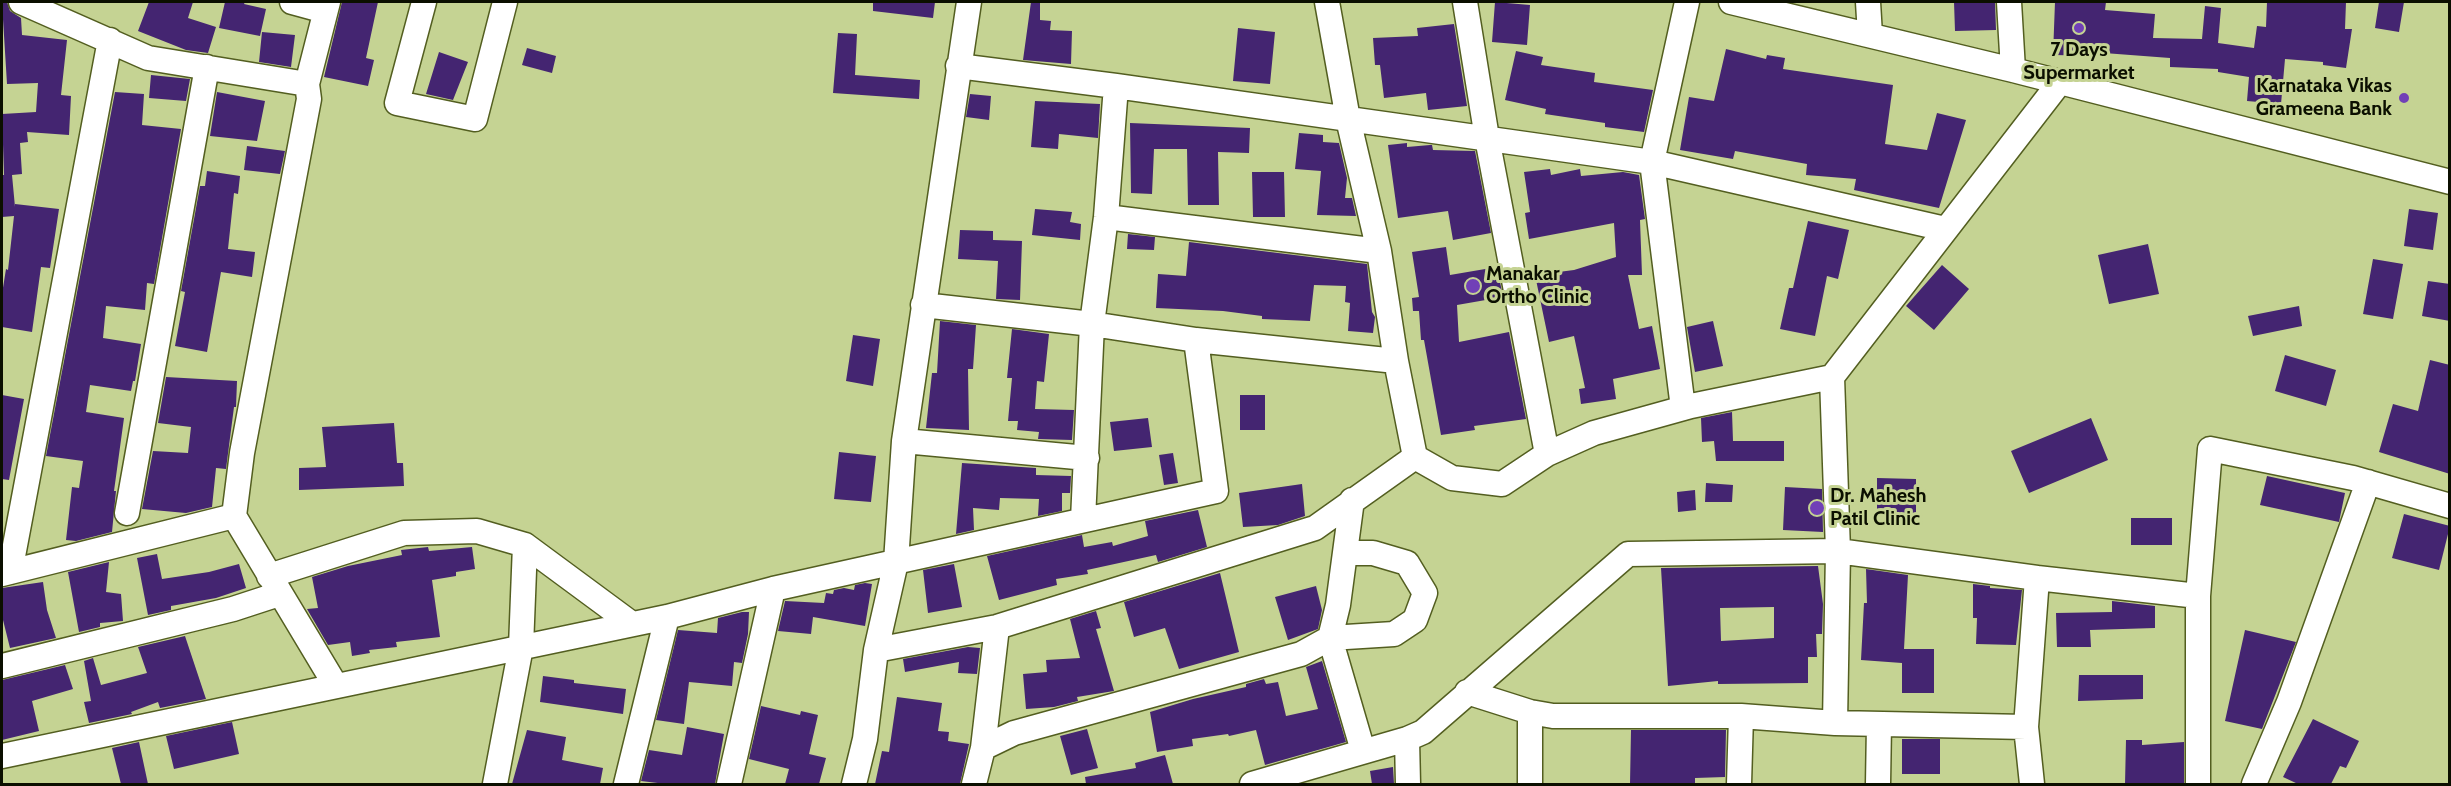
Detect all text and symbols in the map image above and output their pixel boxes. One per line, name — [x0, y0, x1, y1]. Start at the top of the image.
marker: 7 Days Supermarket — [2072, 21, 2086, 35]
place label: 7 Days Supermarket — [2023, 38, 2135, 85]
place label: Karnataka Vikas Grameena Bank — [2256, 74, 2392, 121]
marker: Karnataka Vikas Grameena Bank — [2397, 91, 2411, 105]
place label: Manakar Ortho Clinic — [1486, 262, 1589, 309]
marker: Manakar Ortho Clinic — [1464, 277, 1482, 295]
place label: Dr. Mahesh Patil Clinic — [1830, 484, 1926, 531]
marker: Dr. Mahesh Patil Clinic — [1808, 499, 1826, 517]

